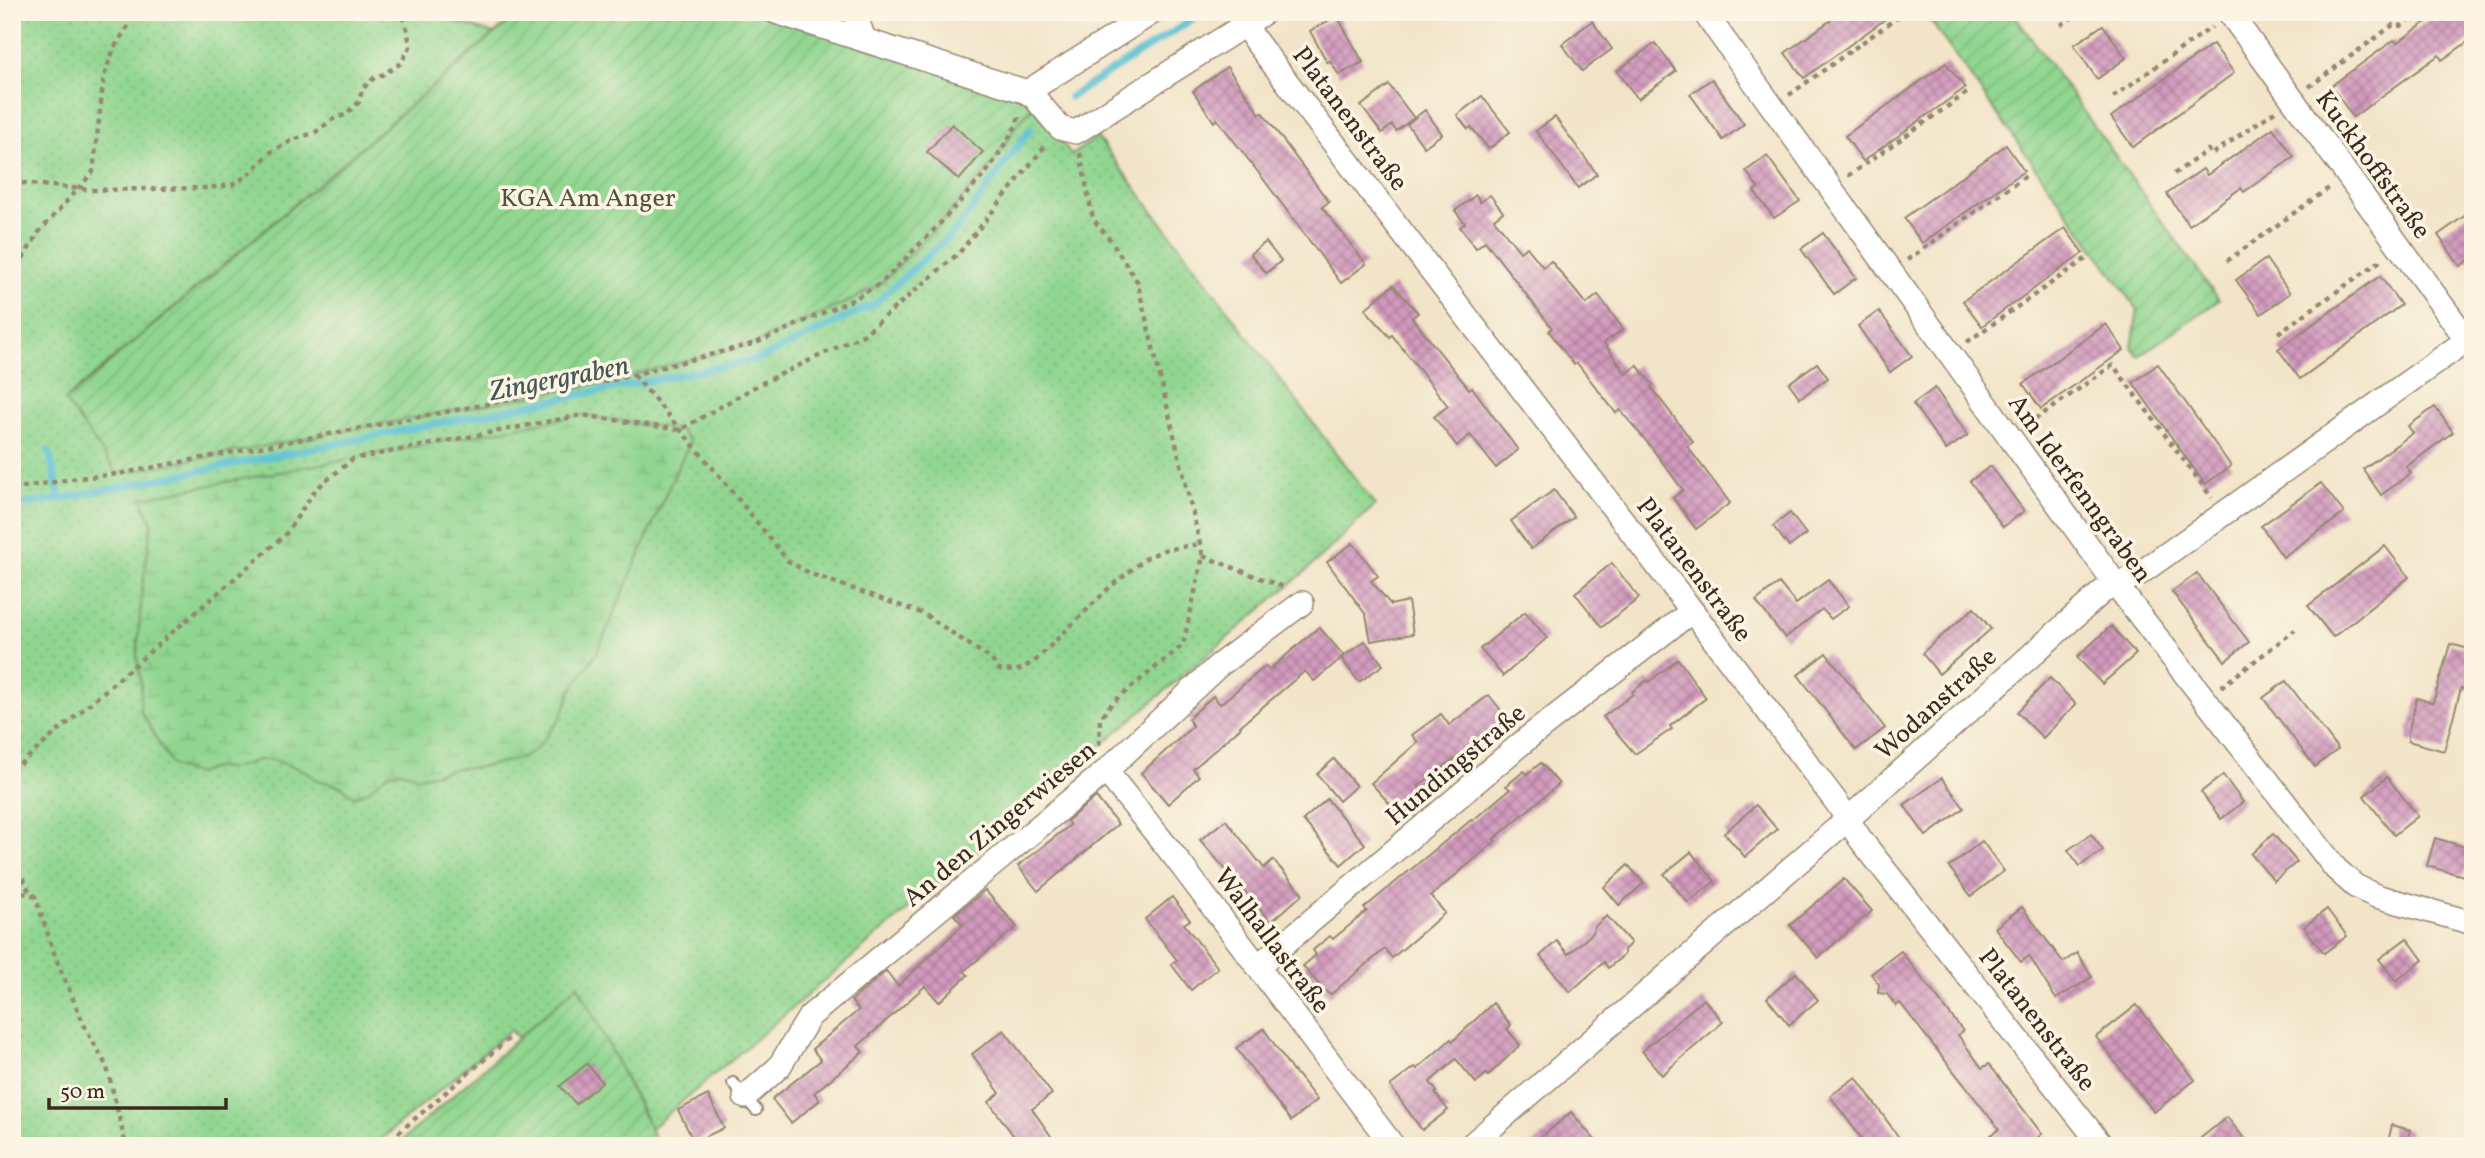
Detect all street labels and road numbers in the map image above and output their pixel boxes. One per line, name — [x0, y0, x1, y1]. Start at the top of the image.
street label: Platanenstraße — [1283, 39, 1416, 199]
street label: Kuckhoffstraße — [2306, 83, 2439, 247]
street label: Am Iderfenngraben — [1999, 388, 2160, 591]
street label: Platanenstraße — [1627, 490, 1760, 650]
street label: Wodanstraße — [1867, 640, 2005, 769]
street label: Hundingstraße — [1378, 696, 1534, 835]
street label: An den Zingerwiesen — [896, 733, 1105, 916]
street label: Walhallastraße — [1205, 861, 1338, 1021]
street label: Platanenstraße — [1969, 941, 2104, 1099]

